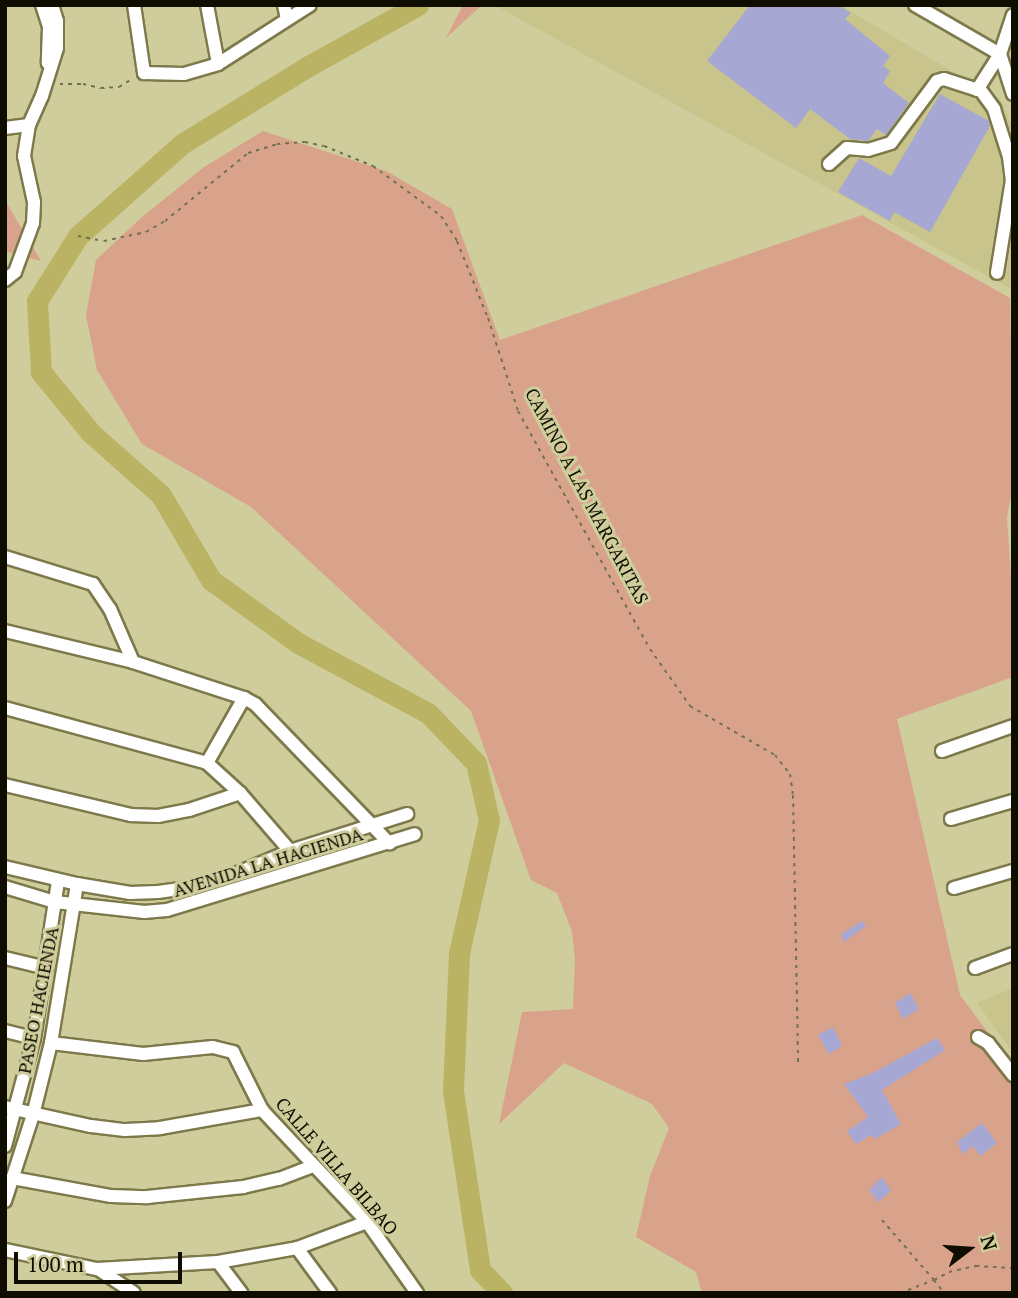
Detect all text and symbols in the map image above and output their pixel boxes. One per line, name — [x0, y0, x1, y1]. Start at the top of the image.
street label: CAMINO A LAS MARGARITAS — [521, 384, 653, 608]
street label: AVENIDA LA HACIENDA — [170, 823, 366, 901]
street label: PASEO HACIENDA — [13, 925, 63, 1075]
street label: CALLE VILLA BILBAO — [271, 1092, 403, 1240]
north arrow — [934, 1214, 1004, 1284]
text: N — [976, 1232, 1004, 1253]
scale bar — [18, 1238, 186, 1282]
text: 100 m — [27, 1250, 84, 1278]

